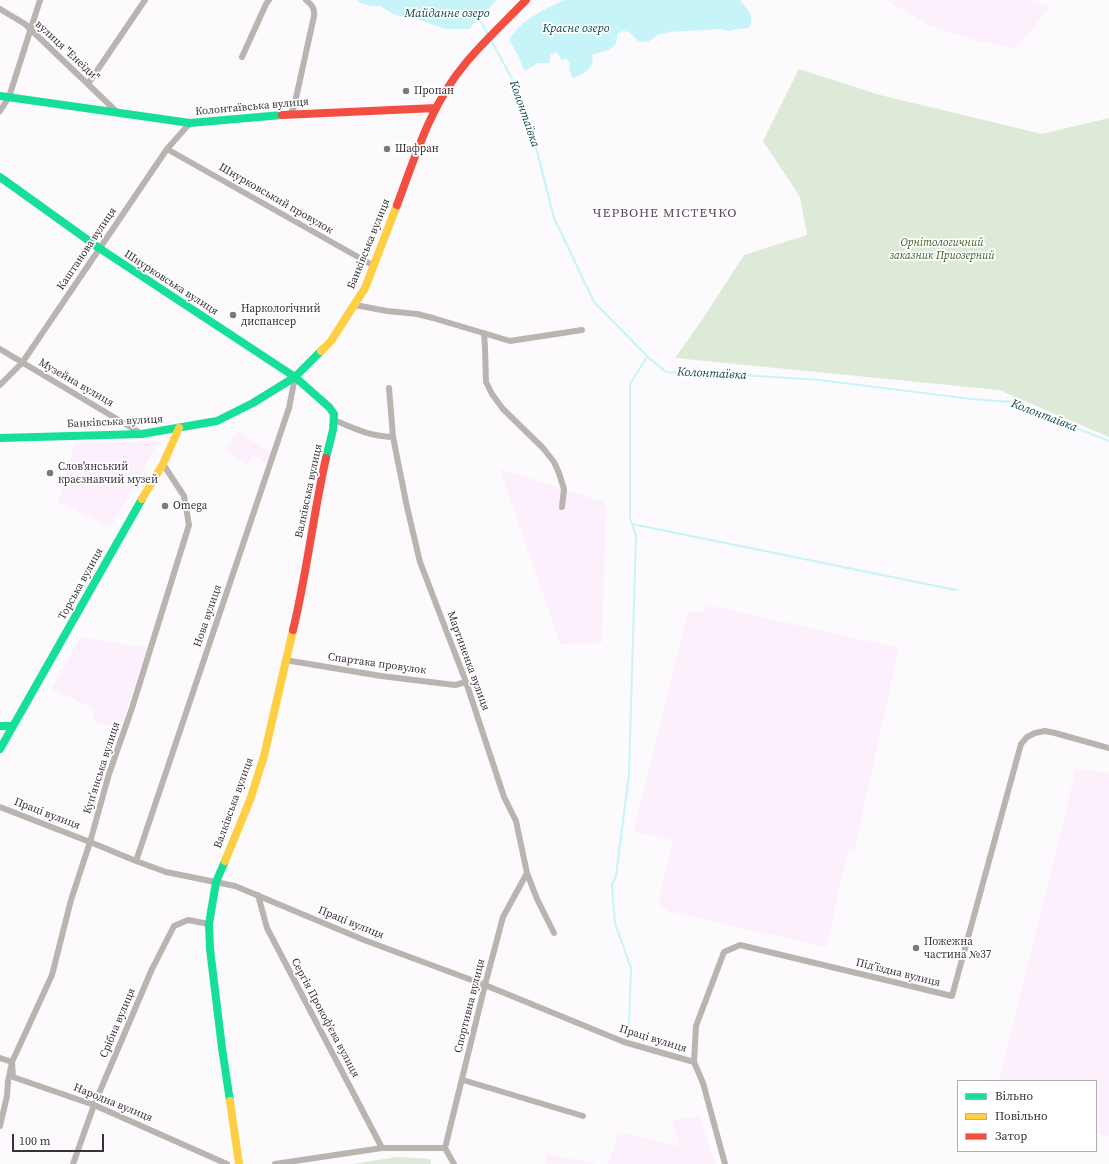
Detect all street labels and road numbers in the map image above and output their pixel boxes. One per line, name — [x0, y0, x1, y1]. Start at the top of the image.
street label: вулиця "Енеїди" — [32, 18, 102, 84]
street label: Колонтаївська вулиця — [195, 95, 309, 119]
street label: Шнурковський провулок — [216, 161, 336, 237]
street label: Банківська вулиця — [345, 197, 393, 291]
street label: Каштанова вулиця — [54, 205, 120, 293]
street label: Шнурковська вулиця — [121, 248, 221, 318]
street label: Музейна вулиця — [36, 356, 116, 410]
street label: Банківська вулиця — [67, 413, 163, 431]
street label: Валківська вулиця — [293, 443, 325, 539]
street label: Торська вулиця — [56, 546, 106, 622]
street label: Нова вулиця — [191, 583, 225, 649]
street label: Мартиненка вулиця — [444, 609, 492, 713]
street label: Спартака провулок — [327, 651, 427, 677]
street label: Куп’янська вулиця — [81, 720, 123, 816]
street label: Валківська вулиця — [211, 756, 257, 850]
street label: Праці вулиця — [12, 795, 82, 833]
street label: Праці вулиця — [316, 904, 386, 942]
street label: Сергія Прокоф’єва вулиця — [288, 956, 362, 1080]
street label: Під’їздна вулиця — [854, 956, 942, 990]
street label: Спортивна вулиця — [452, 958, 488, 1054]
street label: Срібна вулиця — [97, 986, 139, 1060]
street label: Праці вулиця — [618, 1022, 688, 1056]
street label: Народна вулиця — [71, 1081, 155, 1125]

